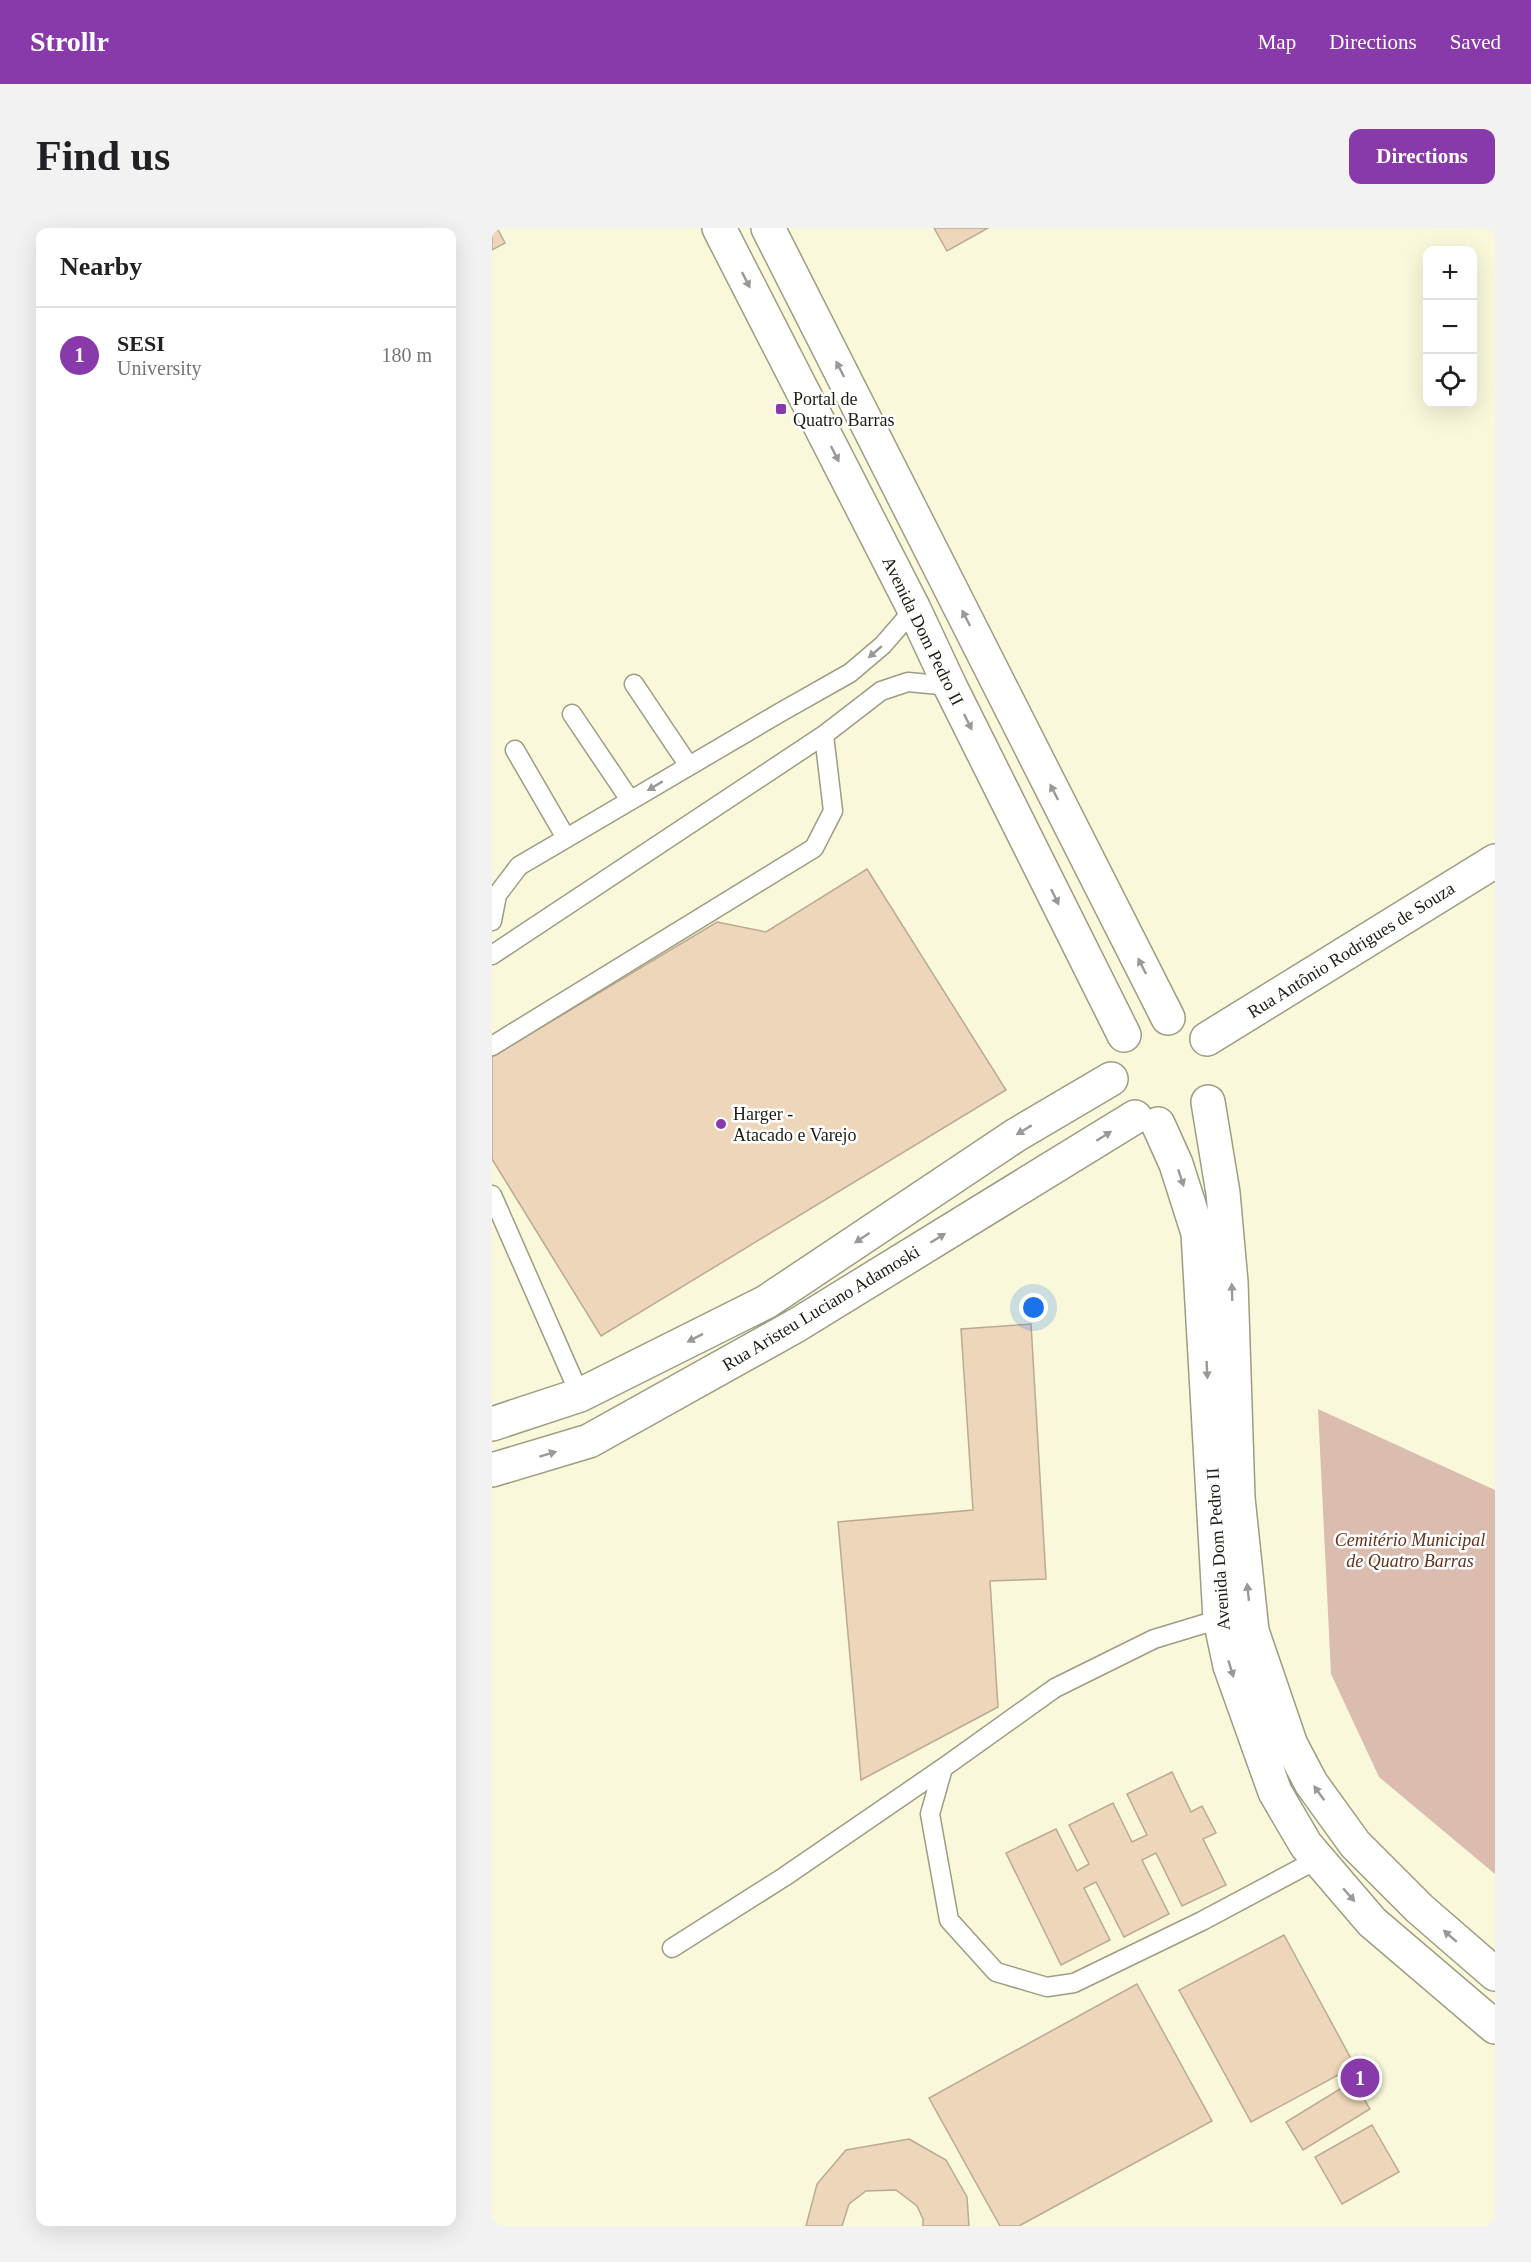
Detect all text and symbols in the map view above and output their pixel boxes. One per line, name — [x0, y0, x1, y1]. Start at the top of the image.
text: Strollr — [30, 26, 109, 57]
text: Map — [1258, 30, 1296, 54]
text: Directions — [1329, 30, 1417, 54]
text: Saved — [1450, 30, 1501, 54]
button: Directions — [1349, 129, 1495, 184]
text: Find us — [36, 133, 170, 179]
map controls — [1423, 246, 1477, 408]
button: + — [1423, 246, 1477, 300]
text: Nearby — [60, 252, 142, 281]
one-way arrow — [741, 272, 751, 289]
button: − — [1423, 300, 1477, 354]
text: SESI — [117, 331, 165, 356]
text: 1 — [75, 344, 85, 366]
text: 180 m — [381, 344, 432, 366]
button: locate — [1423, 354, 1477, 408]
text: University — [117, 357, 201, 379]
one-way arrow — [835, 360, 845, 377]
place label: Portal de Quatro Barras — [793, 389, 894, 430]
marker: Portal de Quatro Barras — [774, 402, 788, 416]
one-way arrow — [830, 445, 839, 462]
street label: Avenida Dom Pedro II — [878, 553, 968, 709]
one-way arrow — [961, 609, 971, 626]
one-way arrow — [868, 645, 883, 658]
one-way arrow — [964, 714, 973, 731]
one-way arrow — [647, 780, 663, 791]
one-way arrow — [1049, 783, 1059, 800]
street label: Rua Antônio Rodrigues de Souza — [1244, 878, 1458, 1022]
one-way arrow — [1050, 888, 1060, 905]
one-way arrow — [1137, 957, 1147, 974]
place label: Harger - Atacado e Varejo — [733, 1104, 857, 1145]
marker: Harger - Atacado e Varejo — [714, 1117, 728, 1131]
one-way arrow — [1016, 1124, 1032, 1135]
one-way arrow — [1096, 1130, 1113, 1141]
one-way arrow — [1177, 1169, 1186, 1187]
one-way arrow — [853, 1232, 870, 1243]
one-way arrow — [930, 1233, 946, 1244]
street label: Rua Aristeu Luciano Adamoski — [719, 1241, 923, 1375]
one-way arrow — [1227, 1283, 1236, 1302]
your location — [1019, 1293, 1048, 1322]
one-way arrow — [686, 1333, 703, 1342]
one-way arrow — [1202, 1361, 1211, 1380]
one-way arrow — [539, 1449, 557, 1458]
street label: Avenida Dom Pedro II — [1202, 1467, 1234, 1631]
park label: Cemitério Municipal de Quatro Barras — [1335, 1530, 1485, 1571]
one-way arrow — [1243, 1582, 1253, 1601]
one-way arrow — [1227, 1660, 1236, 1678]
one-way arrow — [1313, 1786, 1325, 1801]
one-way arrow — [1342, 1887, 1355, 1902]
one-way arrow — [1443, 1929, 1458, 1943]
pin: 1 — [1340, 2056, 1380, 2100]

